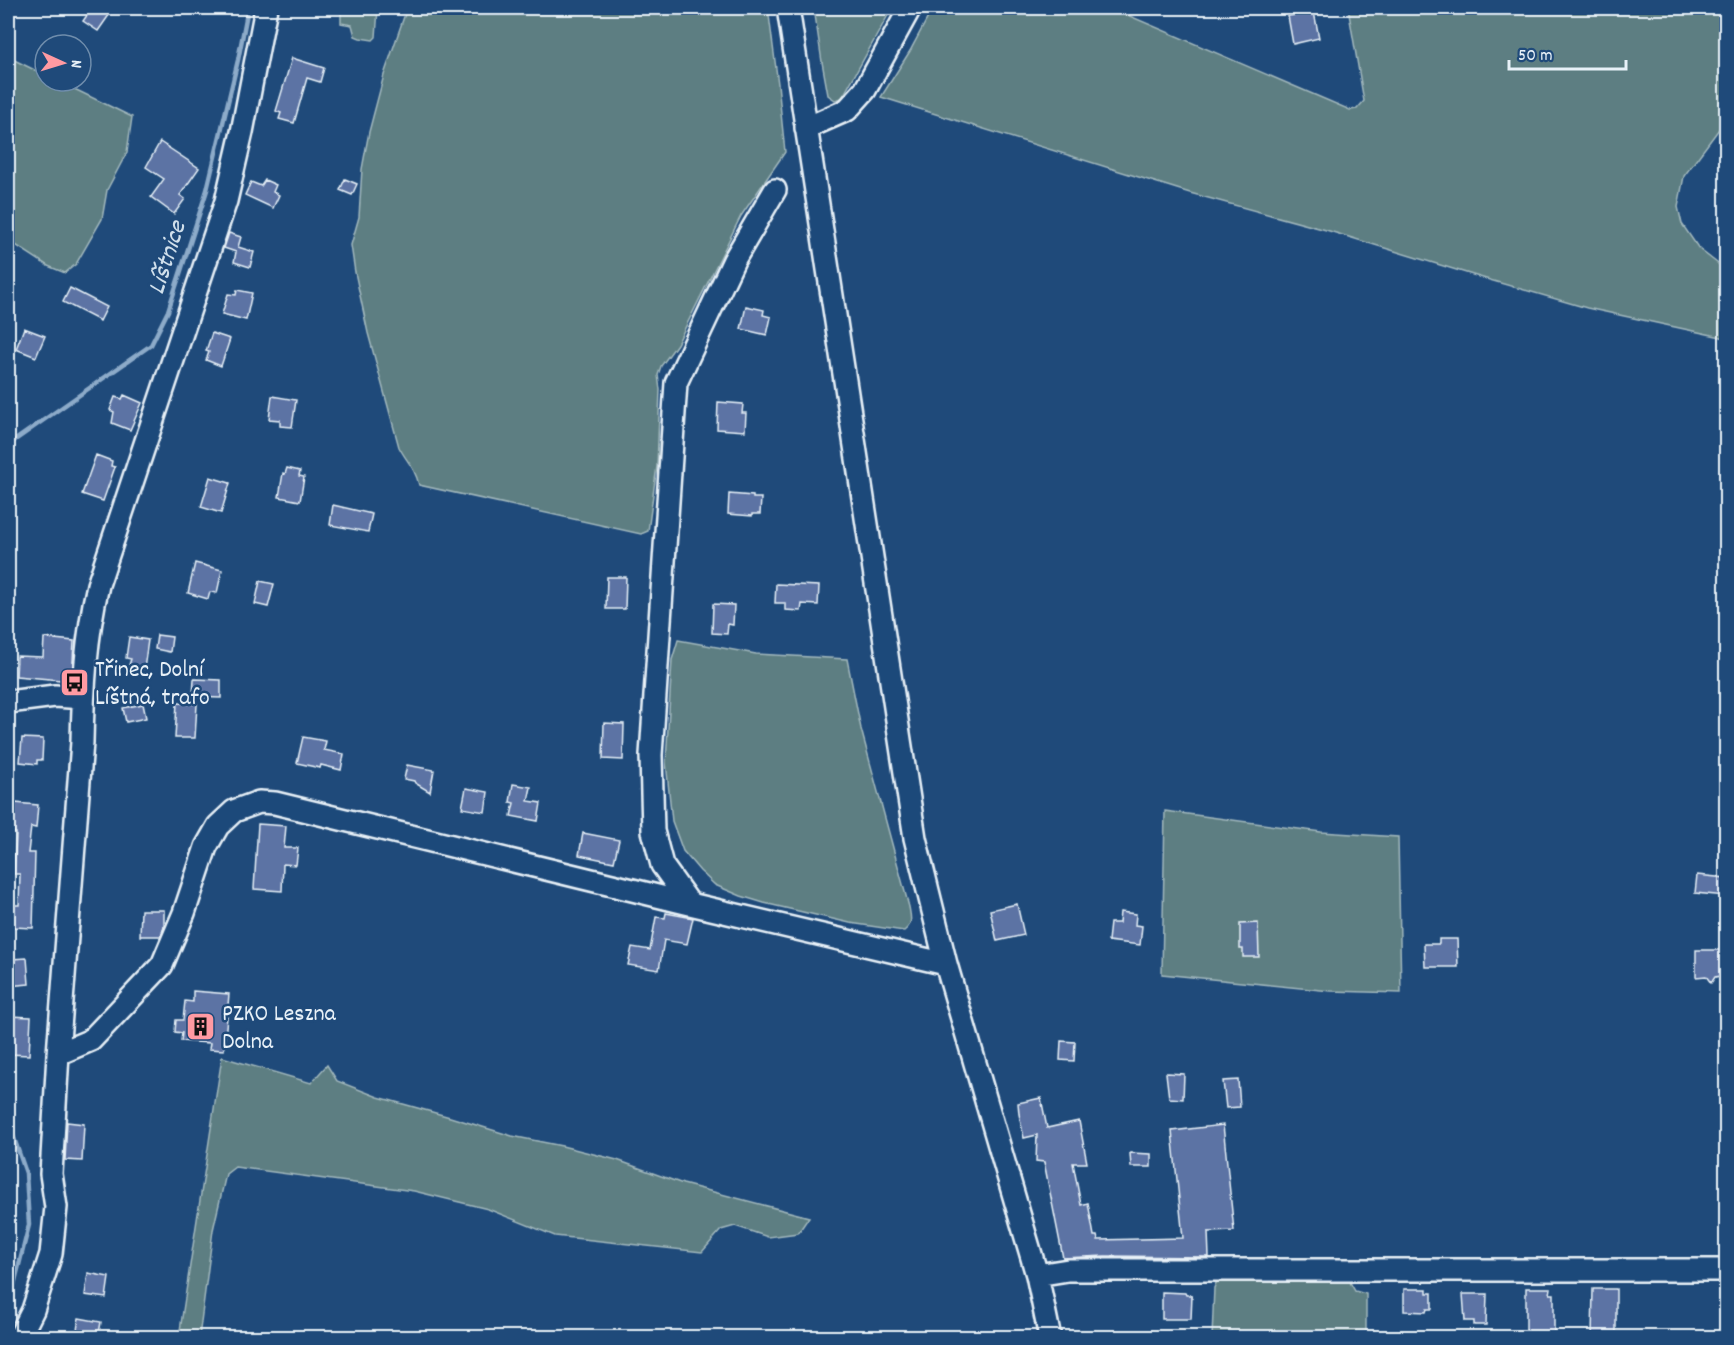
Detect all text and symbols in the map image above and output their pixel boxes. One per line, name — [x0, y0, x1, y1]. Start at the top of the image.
north arrow — [33, 33, 93, 93]
scale bar — [1509, 33, 1626, 71]
text: 50 m — [1518, 44, 1553, 69]
text: N — [64, 59, 87, 69]
water label: Líštnice — [139, 215, 198, 299]
place label: Třinec, Dolní Líštná, trafo — [95, 654, 210, 716]
bus stop icon: Třinec, Dolní Líštná, trafo — [58, 666, 90, 698]
place label: PZKO Leszna Dolna — [222, 998, 337, 1060]
building icon: PZKO Leszna Dolna — [185, 1010, 217, 1042]

